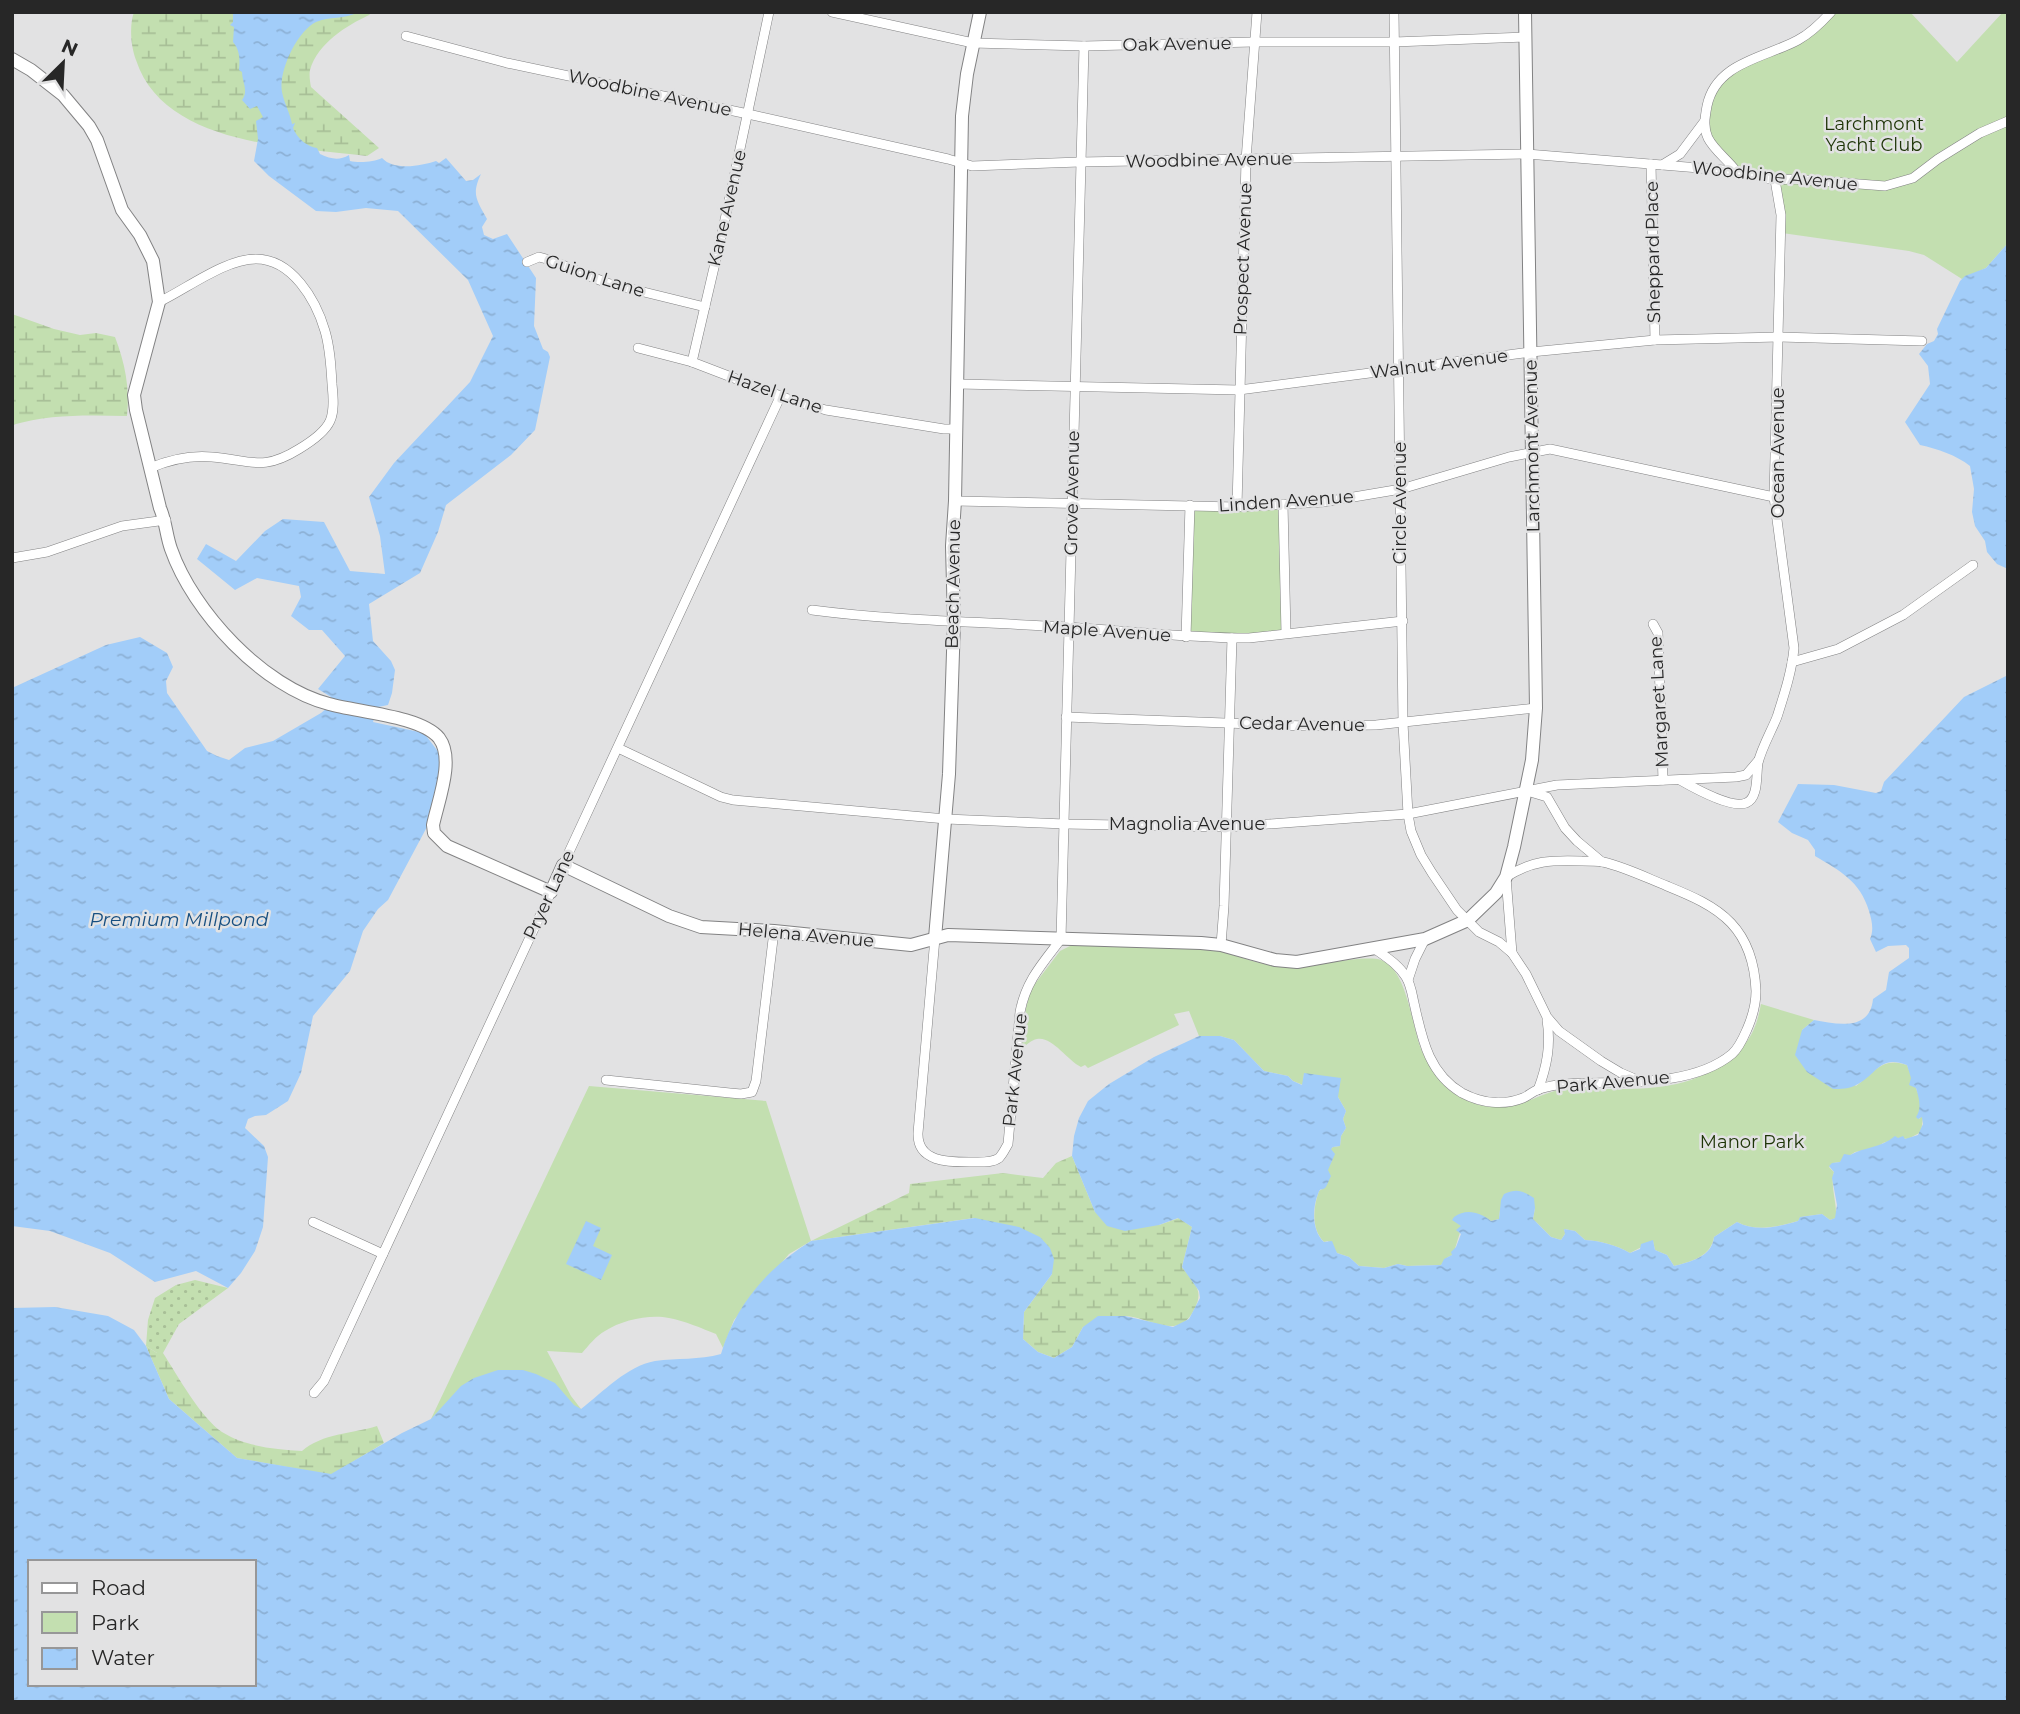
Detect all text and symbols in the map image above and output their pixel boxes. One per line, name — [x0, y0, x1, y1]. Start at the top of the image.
north arrow — [28, 28, 98, 98]
street label: Oak Avenue — [1122, 32, 1232, 56]
text: N — [58, 34, 81, 62]
street label: Woodbine Avenue — [566, 65, 734, 121]
park label: Larchmont Yacht Club — [1824, 113, 1924, 156]
street label: Kane Avenue — [703, 148, 751, 268]
street label: Woodbine Avenue — [1126, 148, 1293, 172]
street label: Woodbine Avenue — [1691, 156, 1859, 196]
street label: Sheppard Place — [1641, 181, 1665, 323]
street label: Prospect Avenue — [1229, 182, 1257, 336]
street label: Guion Lane — [542, 250, 648, 302]
street label: Walnut Avenue — [1369, 345, 1509, 383]
street label: Larchmont Avenue — [1519, 359, 1545, 533]
street label: Hazel Lane — [725, 365, 825, 419]
street label: Ocean Avenue — [1767, 387, 1789, 519]
street label: Grove Avenue — [1060, 430, 1084, 556]
street label: Circle Avenue — [1389, 441, 1411, 564]
street label: Linden Avenue — [1218, 485, 1354, 517]
street label: Beach Avenue — [941, 519, 965, 649]
street label: Maple Avenue — [1042, 616, 1172, 646]
street label: Margaret Lane — [1645, 635, 1673, 768]
street label: Cedar Avenue — [1239, 712, 1365, 736]
street label: Magnolia Avenue — [1109, 813, 1265, 835]
street label: Pryer Lane — [519, 847, 579, 943]
water label: Premium Millpond — [89, 908, 269, 931]
street label: Helena Avenue — [737, 918, 875, 952]
street label: Park Avenue — [998, 1012, 1032, 1128]
street label: Park Avenue — [1555, 1066, 1671, 1098]
park label: Manor Park — [1700, 1131, 1804, 1153]
legend — [28, 1560, 256, 1686]
text: Road — [91, 1575, 146, 1600]
text: Park — [91, 1610, 139, 1635]
text: Water — [91, 1645, 155, 1670]

